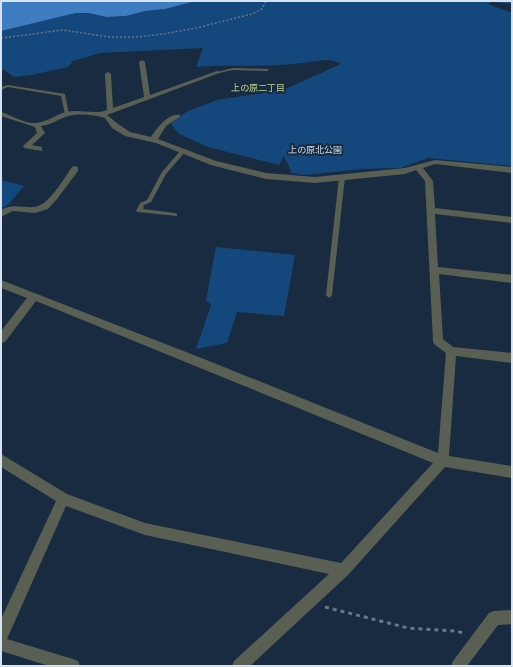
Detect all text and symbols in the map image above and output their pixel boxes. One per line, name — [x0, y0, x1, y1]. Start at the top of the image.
district label: 上の原二丁目 — [231, 82, 285, 94]
park label: 上の原北公園 — [288, 144, 342, 156]

